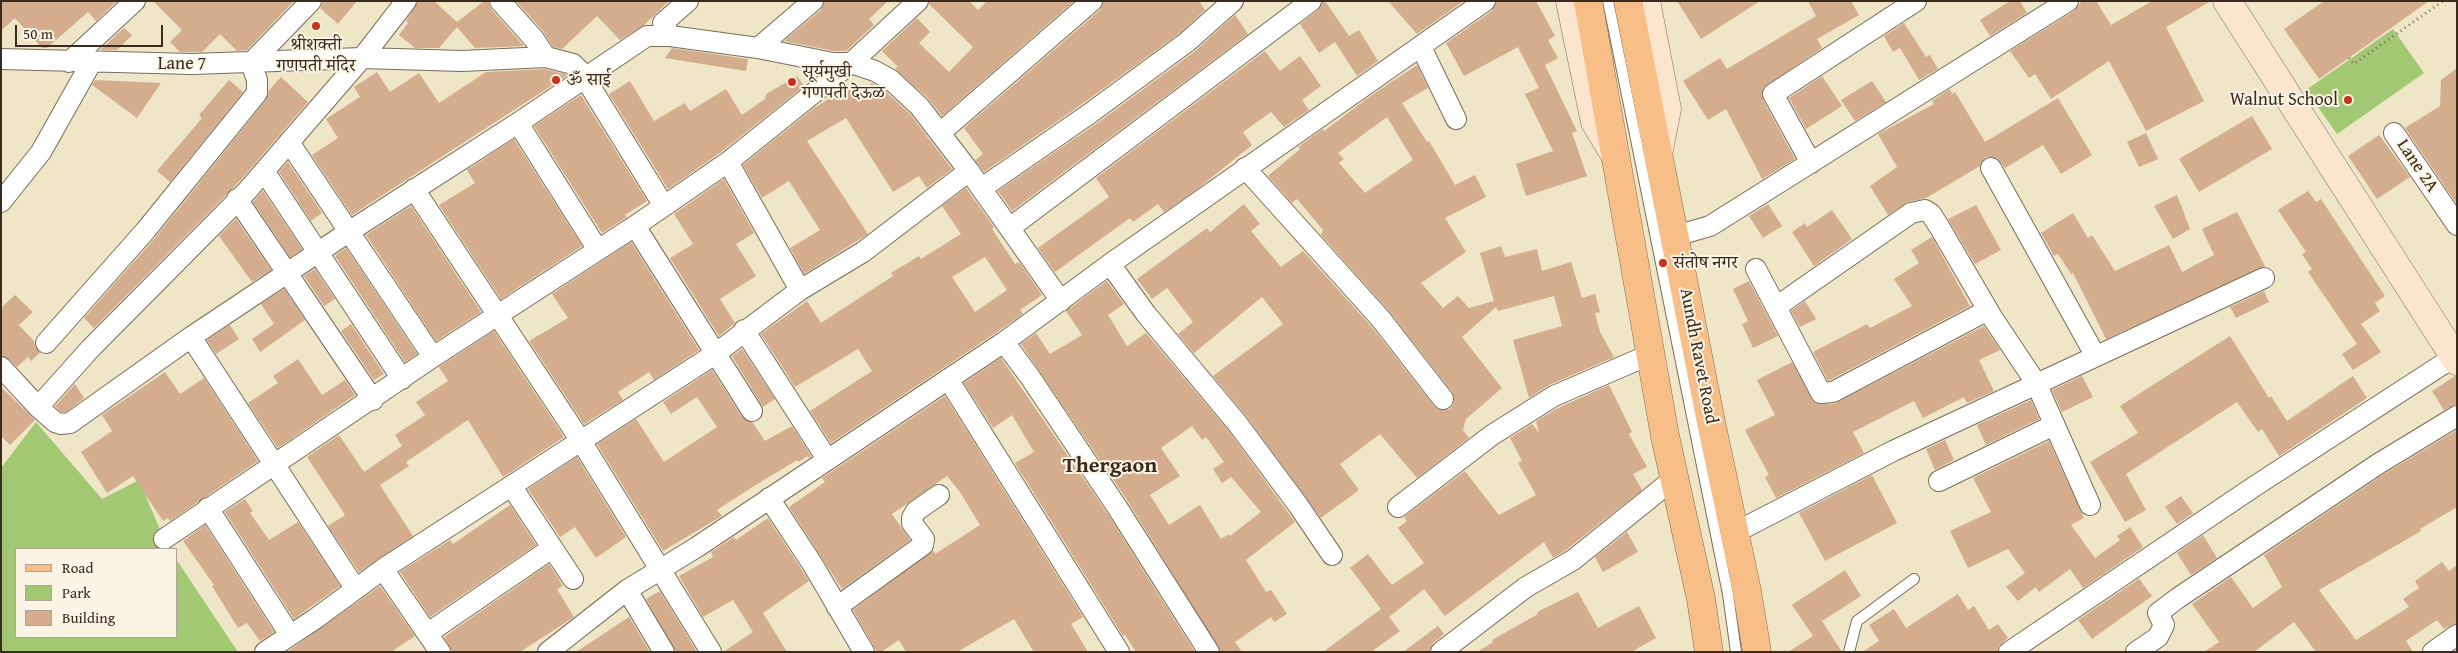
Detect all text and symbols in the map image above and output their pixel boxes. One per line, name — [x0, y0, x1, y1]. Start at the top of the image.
scale bar — [18, 15, 165, 47]
marker: श्रीशक्ती गणपती मंदिर — [310, 20, 322, 32]
text: 50 m — [23, 23, 53, 44]
place label: श्रीशक्ती गणपती मंदिर — [277, 34, 355, 76]
street label: Lane 7 — [158, 53, 206, 75]
place label: सूर्यमुखी गणपती देऊळ — [802, 61, 885, 104]
place label: ॐ साई — [566, 69, 611, 91]
marker: ॐ साई — [550, 74, 562, 86]
marker: सूर्यमुखी गणपती देऊळ — [786, 76, 798, 88]
place label: Walnut School — [2230, 89, 2338, 111]
marker: Walnut School — [2342, 94, 2354, 106]
street label: Lane 2A — [2391, 135, 2443, 197]
place label: संतोष नगर — [1673, 252, 1738, 274]
marker: संतोष नगर — [1657, 257, 1669, 269]
street label: Aundh Ravet Road — [1674, 286, 1722, 426]
district label: Thergaon — [1063, 453, 1157, 479]
legend — [15, 548, 178, 638]
text: Road — [62, 557, 93, 578]
text: Park — [62, 582, 91, 603]
text: Building — [62, 607, 115, 628]

